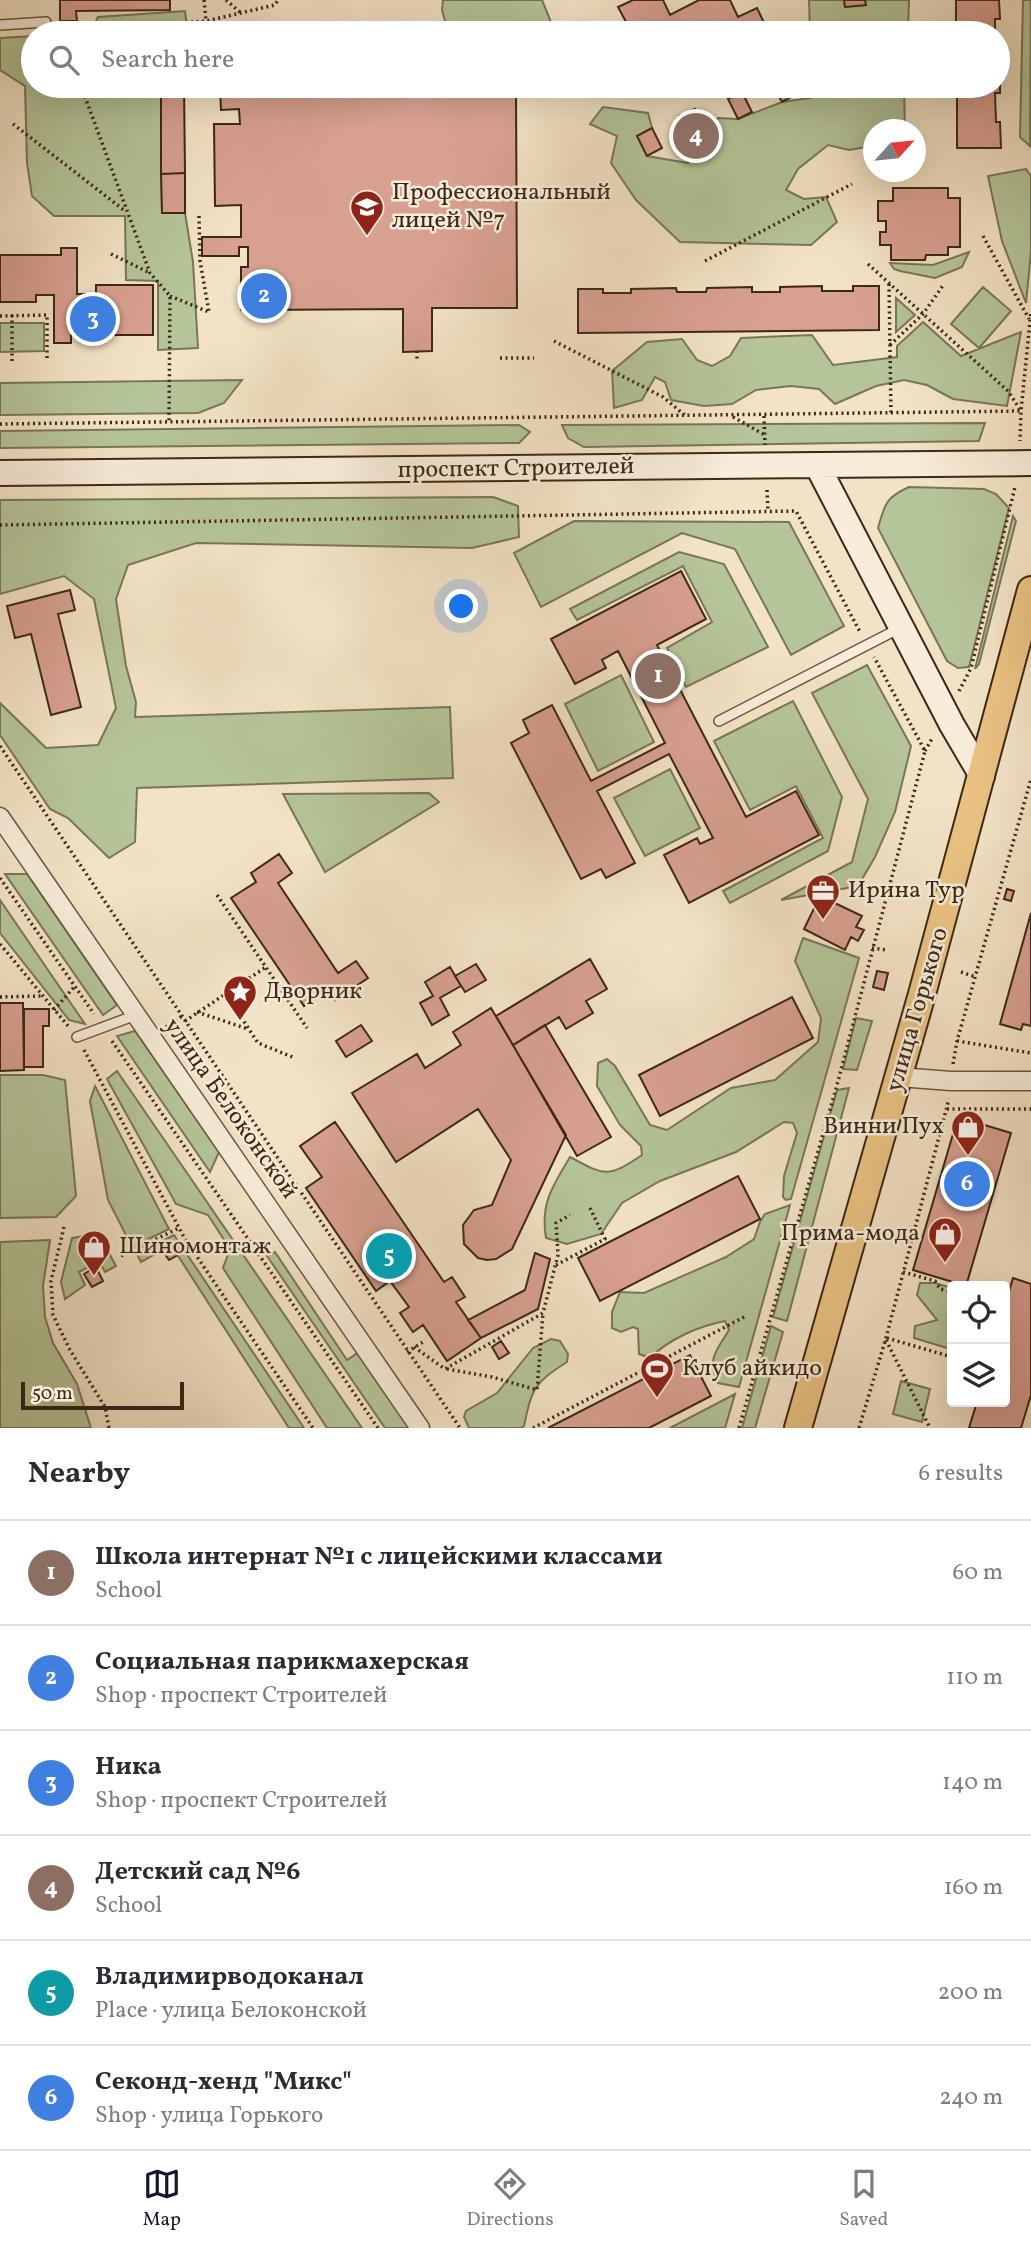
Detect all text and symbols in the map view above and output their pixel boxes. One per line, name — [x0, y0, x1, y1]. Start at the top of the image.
search box — [21, 21, 1010, 98]
icon: search — [45, 41, 83, 79]
text: Search here — [101, 42, 234, 78]
pin: 4 — [673, 110, 719, 162]
north arrow — [863, 119, 926, 182]
place label: Профессиональный лицей №7 — [392, 176, 611, 238]
school or university icon: Профессиональный лицей №7 — [348, 188, 386, 237]
pin: 2 — [241, 270, 287, 322]
pin: 3 — [70, 293, 116, 345]
street label: проспект Строителей — [397, 450, 635, 488]
your location — [444, 589, 478, 623]
pin: 1 — [635, 650, 681, 702]
office icon: Ирина Тур — [804, 872, 842, 921]
place label: Ирина Тур — [848, 874, 965, 908]
street label: улица Горького — [878, 924, 958, 1096]
place icon: Дворник — [221, 973, 259, 1022]
place label: Дворник — [264, 975, 362, 1009]
street label: улица Белоконской — [155, 1012, 305, 1206]
shop icon: Винни Пух — [949, 1108, 987, 1157]
place label: Винни Пух — [823, 1110, 944, 1144]
pin: 6 — [944, 1158, 990, 1210]
shop icon: Прима-мода — [926, 1215, 964, 1264]
place label: Прима-мода — [781, 1217, 920, 1251]
shop icon: Шиномонтаж — [75, 1228, 113, 1277]
place label: Шиномонтаж — [119, 1230, 271, 1264]
pin: 5 — [366, 1230, 412, 1282]
map controls — [947, 1281, 1010, 1407]
button: locate — [947, 1281, 1010, 1344]
button: layers — [947, 1344, 1010, 1407]
sports icon: Клуб айкидо — [638, 1350, 676, 1399]
place label: Клуб айкидо — [682, 1352, 822, 1386]
scale bar — [21, 1379, 184, 1411]
text: 50 m — [32, 1381, 73, 1407]
text: Nearby — [28, 1453, 130, 1495]
text: 6 results — [919, 1458, 1003, 1490]
text: Школа интернат №1 с лицейскими классами — [95, 1539, 663, 1575]
text: 1 — [46, 1557, 56, 1589]
text: 60 m — [953, 1557, 1003, 1589]
text: School — [95, 1575, 162, 1607]
text: Социальная парикмахерская — [95, 1644, 469, 1680]
text: 2 — [45, 1662, 57, 1694]
text: 110 m — [946, 1662, 1003, 1694]
text: Shop · проспект Строителей — [95, 1680, 387, 1712]
text: Ника — [95, 1749, 162, 1785]
text: 3 — [45, 1767, 57, 1799]
text: 140 m — [942, 1767, 1003, 1799]
text: Shop · проспект Строителей — [95, 1785, 387, 1817]
text: Детский сад №6 — [95, 1854, 301, 1890]
text: 4 — [44, 1872, 58, 1904]
text: 160 m — [944, 1872, 1003, 1904]
text: School — [95, 1890, 162, 1922]
text: Владимирводоканал — [95, 1959, 364, 1995]
text: 5 — [45, 1977, 57, 2009]
text: 200 m — [938, 1977, 1003, 2009]
text: Place · улица Белоконской — [95, 1995, 367, 2027]
text: Секонд-хенд "Микс" — [95, 2064, 352, 2100]
text: 6 — [45, 2082, 57, 2114]
text: 240 m — [939, 2082, 1003, 2114]
text: Shop · улица Горького — [95, 2100, 323, 2132]
tab: Map — [143, 2165, 181, 2233]
tab: Directions — [467, 2165, 554, 2233]
tab: Saved — [839, 2165, 888, 2233]

